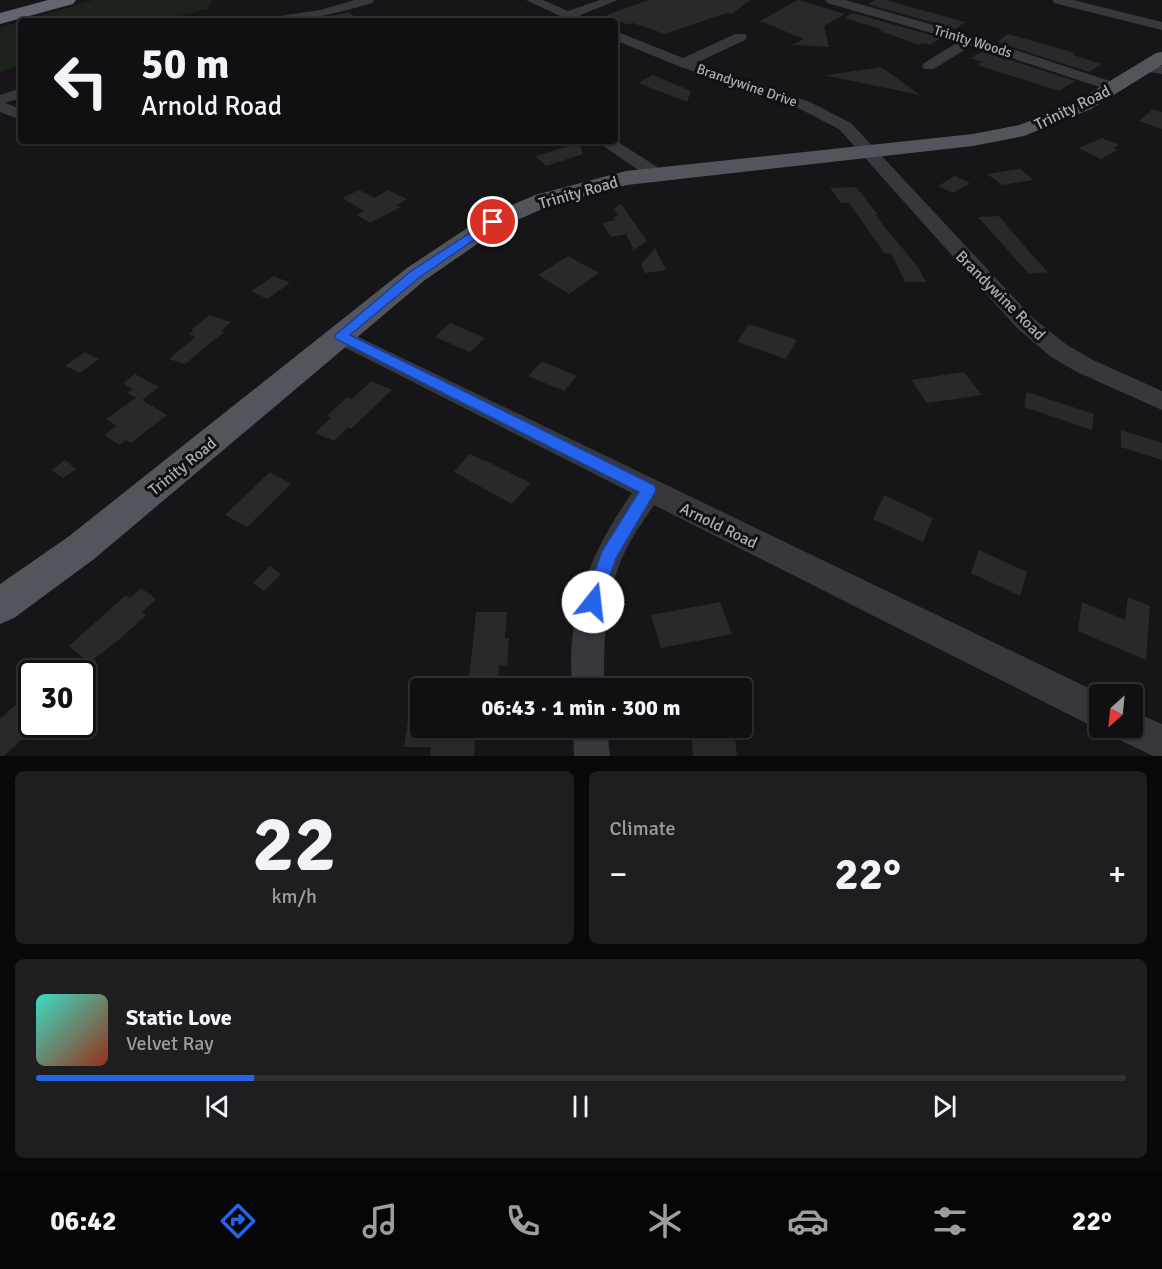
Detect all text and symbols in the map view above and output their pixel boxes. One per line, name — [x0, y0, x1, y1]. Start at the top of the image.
street label: Trinity Woods — [932, 22, 1014, 61]
text: 50 m — [141, 39, 230, 90]
icon: left — [42, 42, 120, 120]
street label: Brandywine Drive — [694, 60, 799, 111]
street label: Trinity Road — [1031, 81, 1113, 135]
text: Arnold Road — [141, 90, 282, 123]
street label: Trinity Road — [536, 172, 620, 214]
pin — [467, 196, 518, 247]
icon: arrive — [476, 205, 509, 238]
street label: Brandywine Road — [951, 247, 1049, 345]
street label: Trinity Road — [145, 433, 221, 500]
street label: Arnold Road — [677, 499, 761, 553]
position arrow — [561, 570, 625, 634]
speed limit sign: 30 — [18, 660, 96, 738]
north arrow — [1089, 684, 1143, 738]
map controls — [1089, 684, 1143, 738]
text: 06:43 · 1 min · 300 m — [481, 694, 681, 721]
text: 22 — [252, 797, 336, 893]
text: Climate — [610, 816, 675, 841]
text: 22° — [834, 847, 901, 902]
text: − — [610, 854, 627, 895]
text: + — [1108, 854, 1126, 895]
text: km/h — [272, 884, 317, 909]
text: Static Love — [126, 1004, 232, 1031]
text: Velvet Ray — [126, 1031, 214, 1056]
icon: previous — [201, 1090, 234, 1123]
icon: pause — [564, 1090, 597, 1123]
icon: next — [928, 1090, 961, 1123]
icon: directions — [217, 1200, 259, 1242]
icon: music — [359, 1200, 401, 1242]
icon: phone — [502, 1200, 544, 1242]
icon: climate — [644, 1200, 686, 1242]
icon: car — [787, 1200, 829, 1242]
icon: filters — [929, 1200, 971, 1242]
text: 06:42 — [50, 1205, 117, 1238]
text: 22° — [1072, 1205, 1112, 1238]

